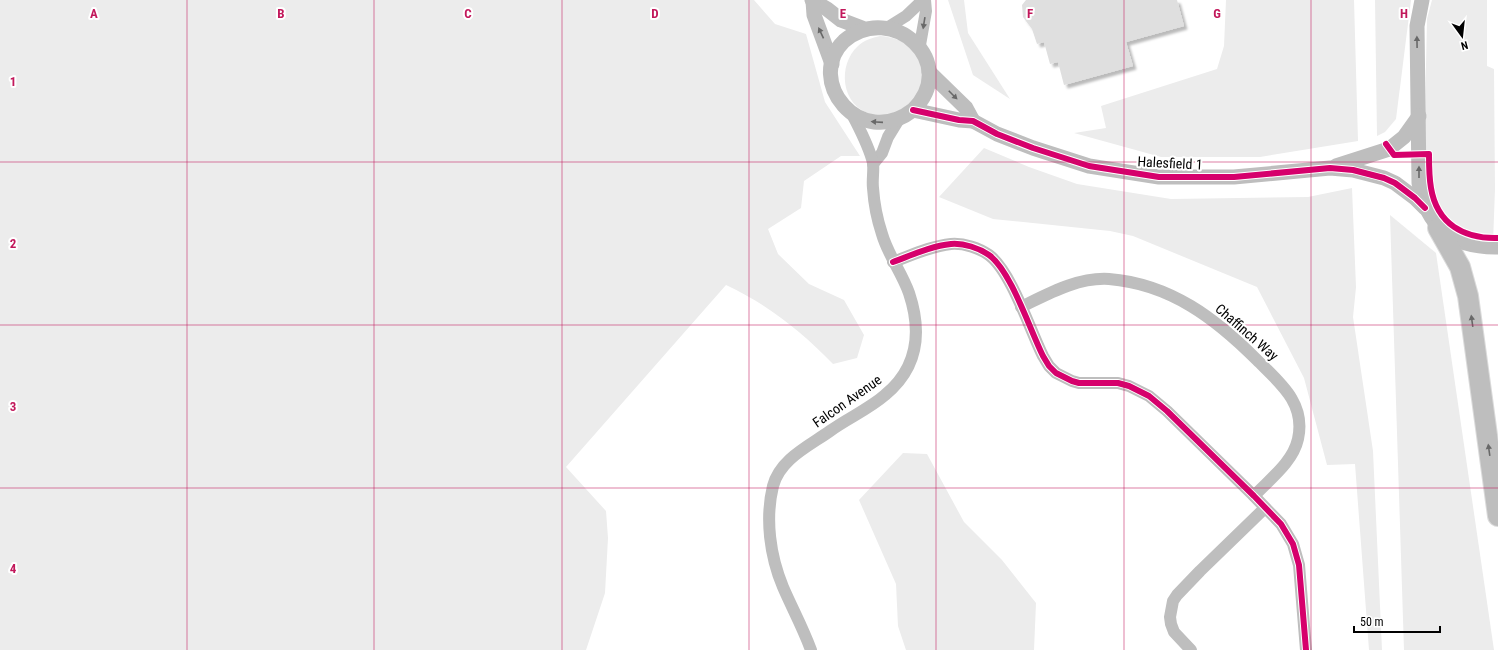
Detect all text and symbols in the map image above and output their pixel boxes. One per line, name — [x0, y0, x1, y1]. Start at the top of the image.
text: A — [90, 6, 98, 21]
text: B — [277, 6, 285, 21]
text: C — [464, 6, 472, 21]
text: D — [651, 6, 659, 21]
text: E — [840, 6, 847, 21]
text: F — [1027, 6, 1033, 21]
text: G — [1213, 6, 1221, 21]
text: H — [1400, 6, 1408, 21]
north arrow — [1442, 16, 1482, 56]
one-way arrow — [921, 17, 927, 29]
one-way arrow — [818, 27, 824, 38]
one-way arrow — [1414, 36, 1421, 48]
text: N — [1459, 38, 1469, 52]
text: 1 — [10, 74, 16, 89]
one-way arrow — [948, 90, 958, 100]
one-way arrow — [871, 119, 883, 125]
street label: Halesfield 1 — [1137, 153, 1203, 173]
one-way arrow — [1416, 165, 1422, 178]
text: 2 — [10, 236, 17, 251]
street label: Chaffinch Way — [1212, 300, 1282, 364]
one-way arrow — [1469, 315, 1475, 327]
street label: Falcon Avenue — [810, 371, 885, 431]
text: 3 — [10, 399, 16, 414]
one-way arrow — [1486, 444, 1492, 456]
text: 4 — [10, 561, 17, 576]
scale bar — [1354, 608, 1440, 634]
text: 50 m — [1360, 615, 1384, 629]

